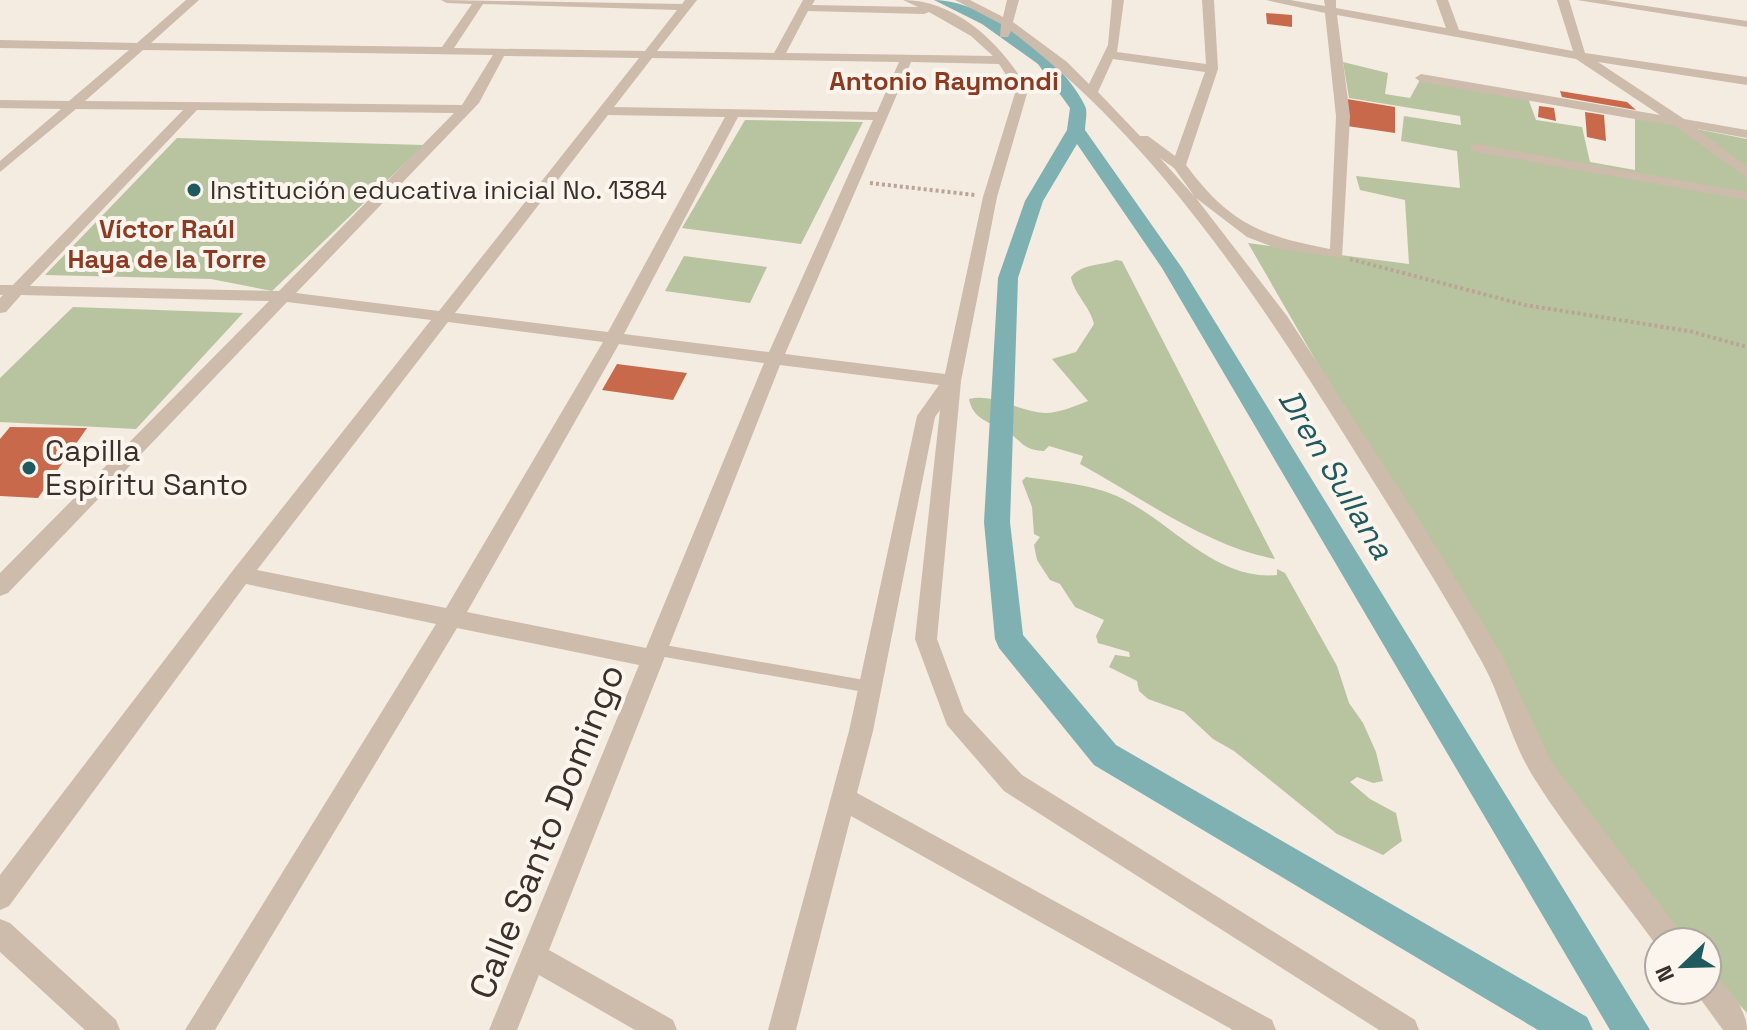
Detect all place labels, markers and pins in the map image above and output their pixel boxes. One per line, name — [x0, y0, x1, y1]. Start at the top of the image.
place label: Institución educativa inicial No. 1384 — [210, 173, 667, 207]
marker: Institución educativa inicial No. 1384 — [185, 181, 203, 199]
place label: Capilla Espíritu Santo — [45, 431, 248, 504]
marker: Capilla Espíritu Santo — [20, 459, 38, 477]

